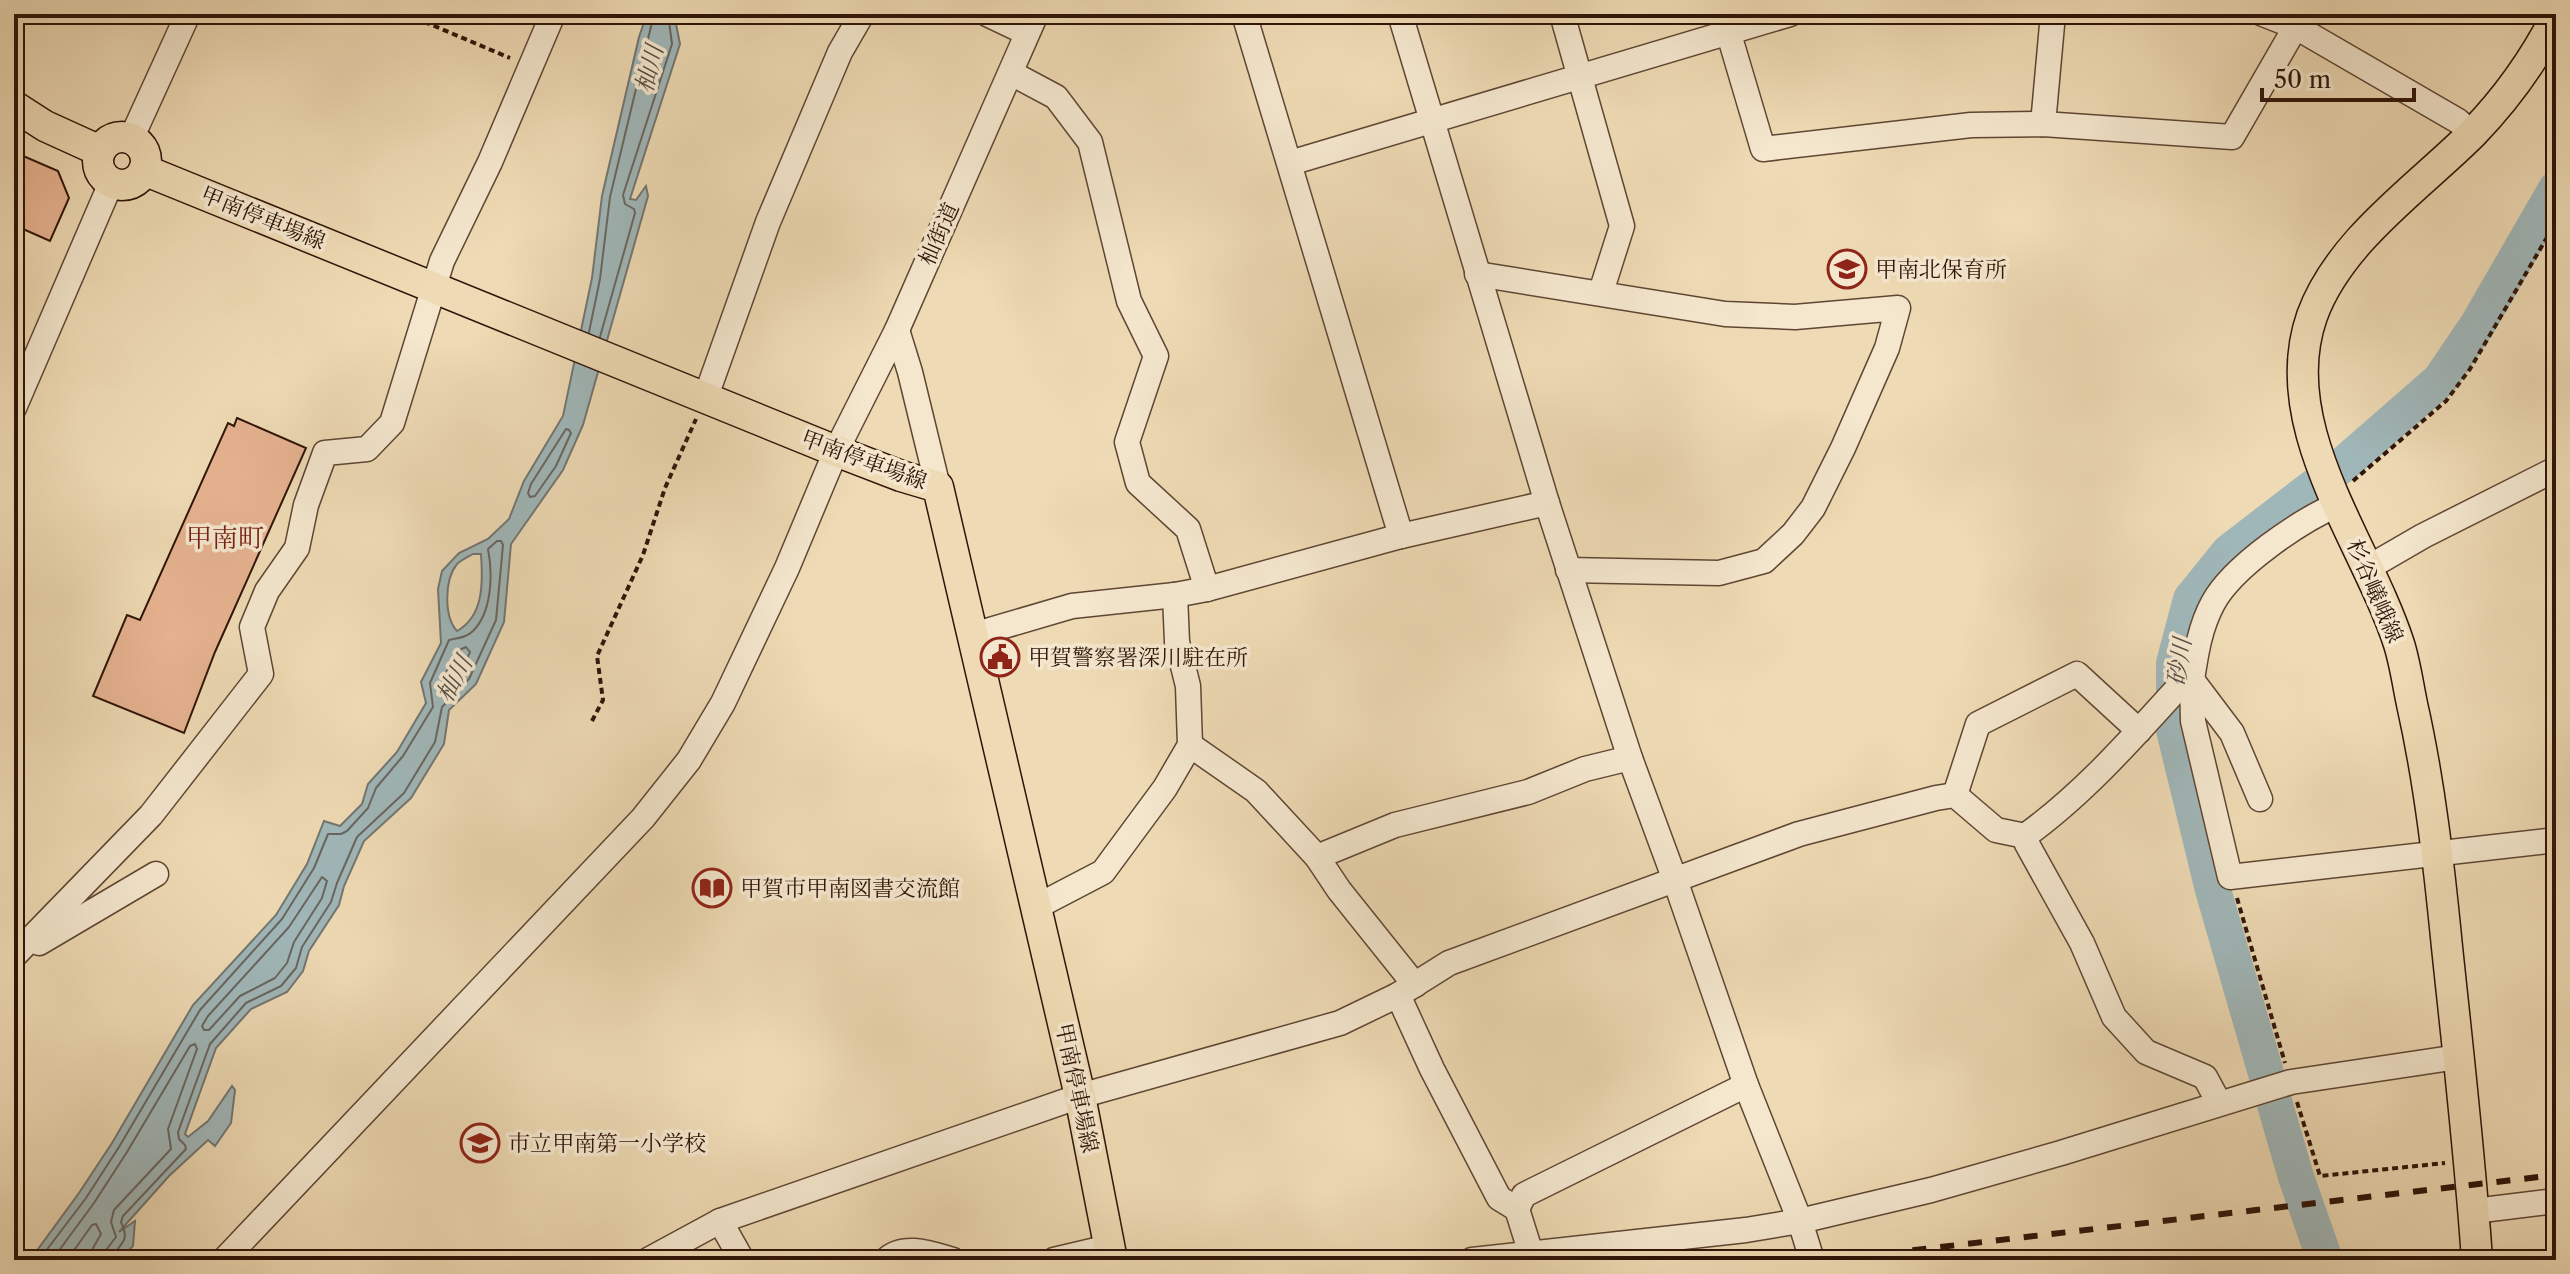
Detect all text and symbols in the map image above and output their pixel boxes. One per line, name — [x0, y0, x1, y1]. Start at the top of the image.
water label: 杣川 — [629, 39, 670, 96]
scale bar — [2262, 52, 2414, 102]
text: 50 m — [2274, 65, 2331, 94]
street label: 甲南停車場線 — [197, 181, 329, 255]
street label: 杣街道 — [913, 198, 965, 270]
school or university icon: 甲南北保育所 — [1826, 248, 1868, 290]
place label: 甲南北保育所 — [1875, 256, 2007, 283]
street label: 甲南停車場線 — [797, 425, 931, 495]
district label: 甲南町 — [186, 522, 264, 554]
street label: 杉谷嶬峨線 — [2341, 535, 2409, 647]
water label: 砂川 — [2161, 633, 2197, 688]
public building icon: 甲賀警察署深川駐在所 — [979, 636, 1021, 678]
place label: 甲賀警察署深川駐在所 — [1028, 644, 1248, 671]
water label: 杣川 — [430, 648, 479, 707]
library icon: 甲賀市甲南図書交流館 — [691, 867, 733, 909]
place label: 甲賀市甲南図書交流館 — [740, 875, 960, 902]
street label: 甲南停車場線 — [1050, 1021, 1104, 1155]
school or university icon: 市立甲南第一小学校 — [459, 1122, 501, 1164]
place label: 市立甲南第一小学校 — [508, 1130, 706, 1157]

